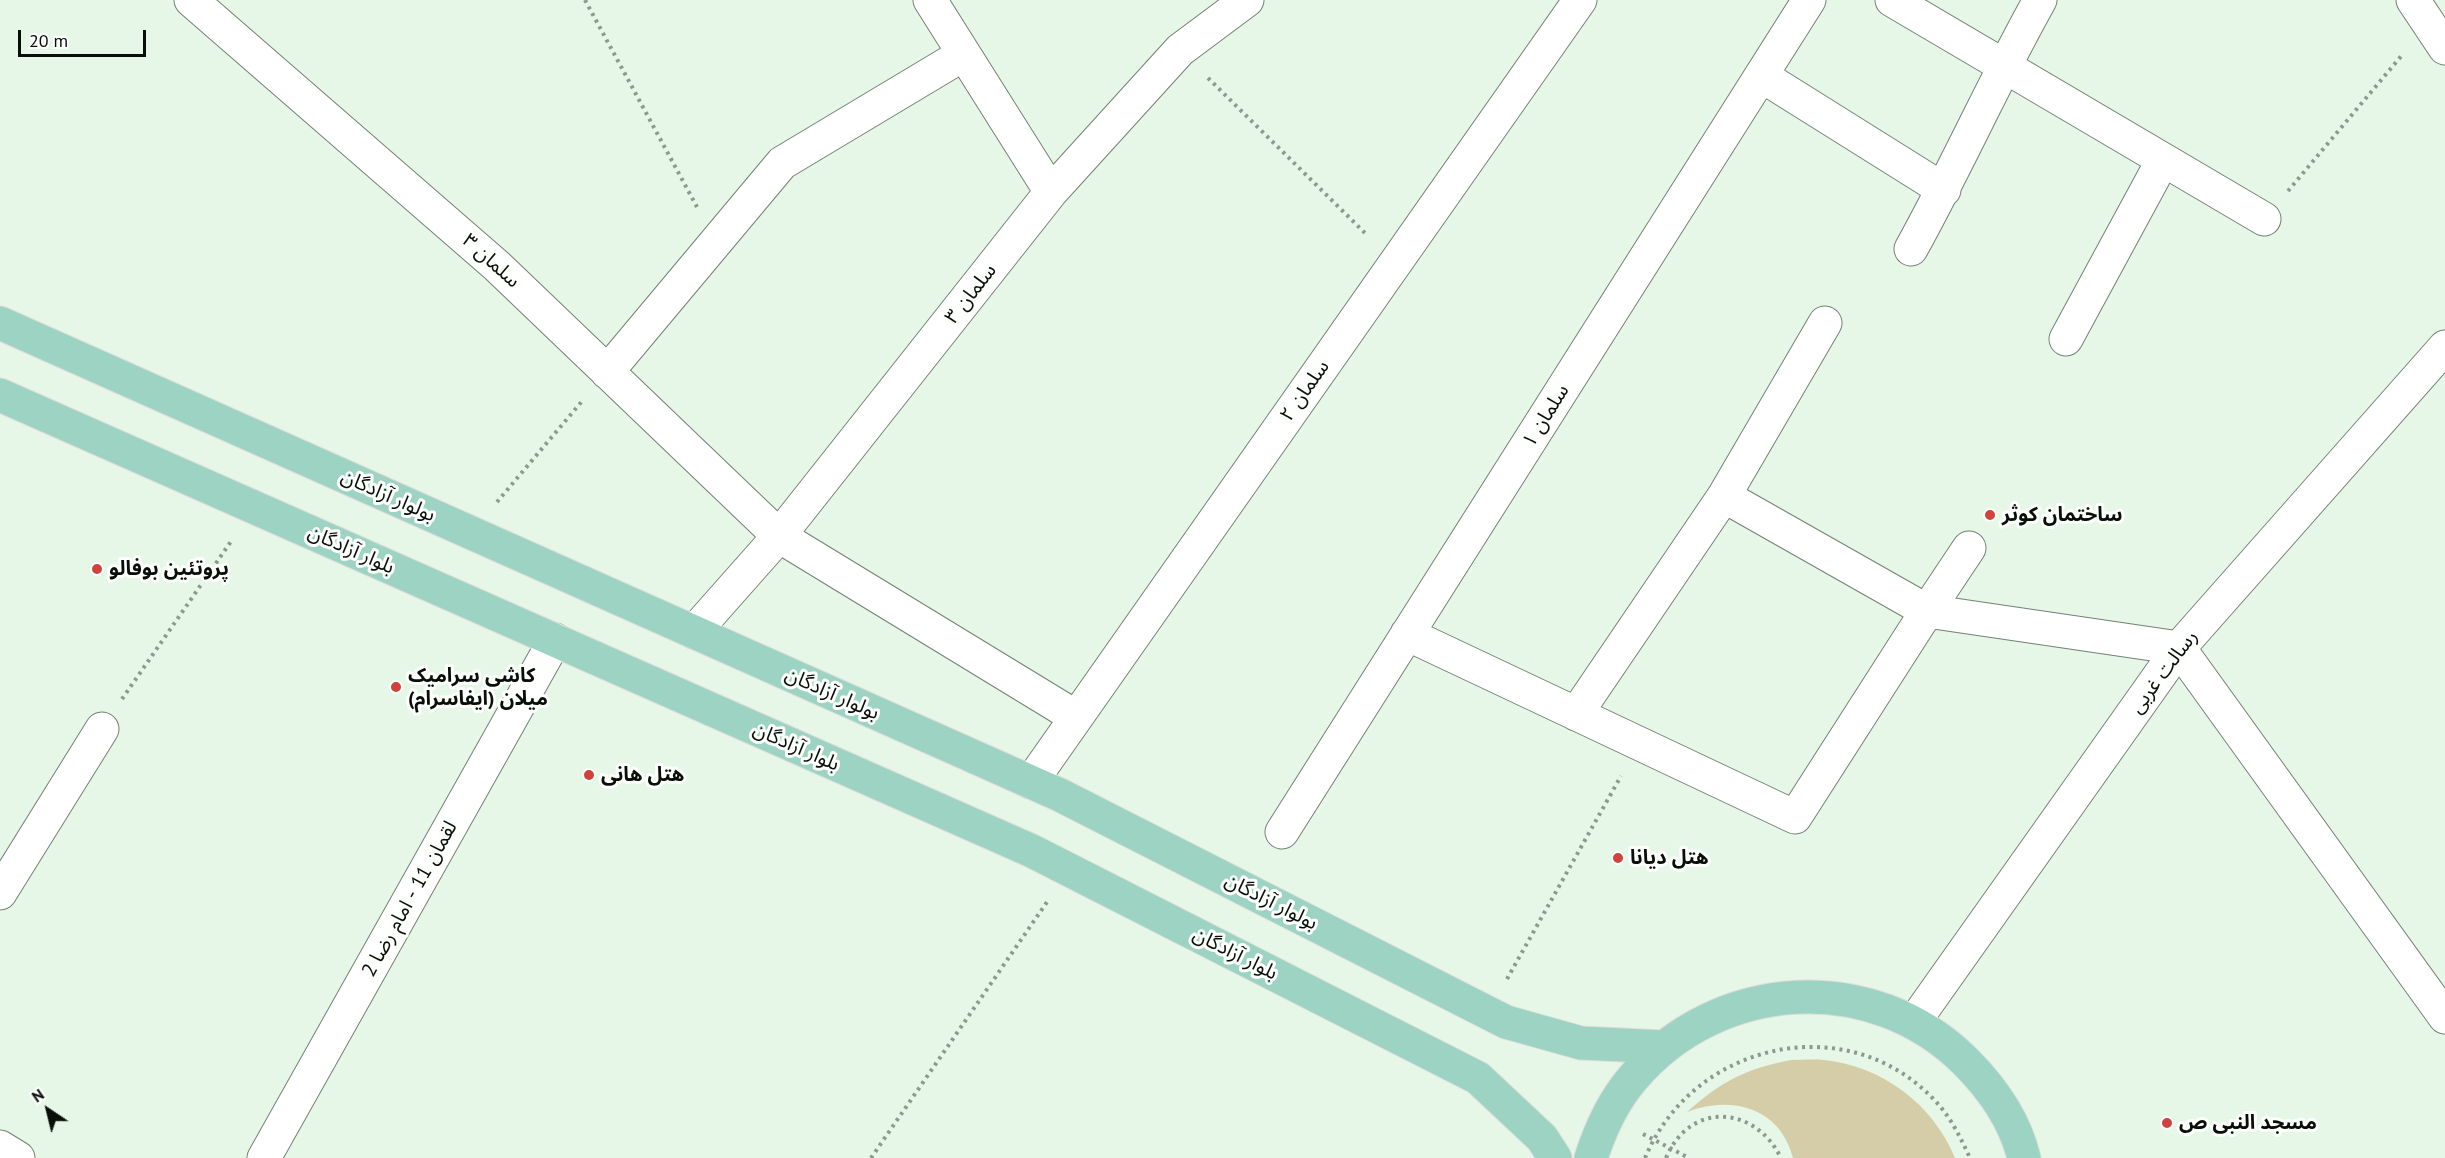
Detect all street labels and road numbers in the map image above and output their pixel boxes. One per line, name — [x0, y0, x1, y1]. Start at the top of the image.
street label: سلمان ۳ — [457, 229, 525, 293]
street label: سلمان ۳ — [940, 259, 1002, 329]
street label: سلمان ۲ — [1275, 356, 1335, 426]
street label: سلمان ۱ — [1517, 380, 1575, 452]
street label: بولوار آزادگان — [337, 465, 439, 527]
street label: بلوار آزادگان — [304, 520, 398, 580]
street label: رسالت غربی — [2125, 626, 2203, 718]
street label: بولوار آزادگان — [781, 663, 883, 725]
street label: بلوار آزادگان — [749, 717, 843, 777]
street label: لقمان 11 - امام رضا 2 — [357, 817, 463, 981]
street label: بولوار آزادگان — [1221, 868, 1321, 936]
street label: بلوار آزادگان — [1189, 922, 1281, 986]

